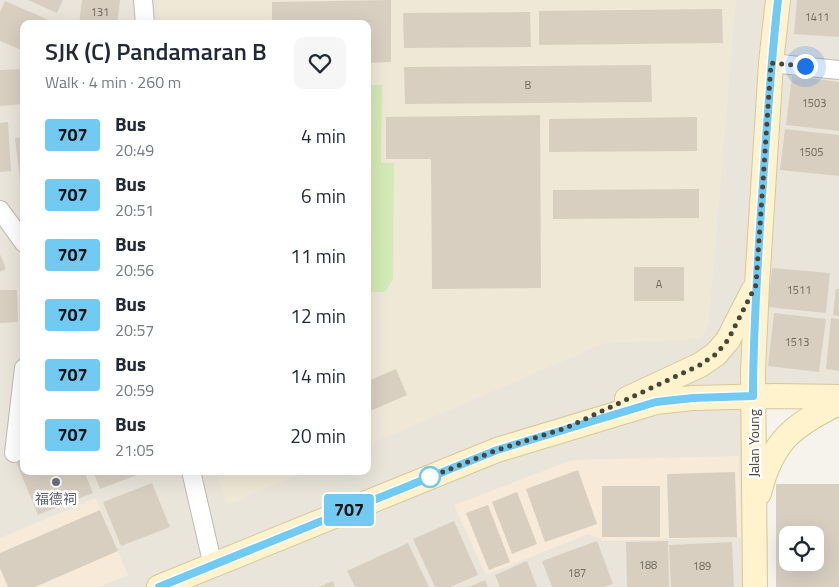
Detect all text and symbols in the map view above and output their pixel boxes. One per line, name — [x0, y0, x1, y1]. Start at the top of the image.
house number: 131 — [91, 4, 109, 20]
house number: 1411 — [805, 9, 829, 25]
text: SJK (C) Pandamaran B — [45, 33, 267, 69]
button: heart — [294, 37, 346, 89]
your location — [793, 54, 818, 79]
text: Walk · 4 min · 260 m — [45, 70, 181, 94]
house number: B — [525, 77, 532, 93]
house number: 1503 — [802, 95, 826, 111]
text: Bus — [115, 109, 146, 138]
text: 707 — [57, 121, 88, 148]
text: 4 min — [301, 121, 346, 150]
text: 20:49 — [115, 138, 154, 162]
house number: 1505 — [799, 144, 823, 160]
text: Bus — [115, 169, 146, 198]
text: 707 — [57, 181, 88, 208]
text: 6 min — [301, 181, 346, 210]
text: 20:51 — [115, 198, 154, 222]
text: Bus — [115, 229, 146, 258]
text: 707 — [57, 241, 88, 268]
text: 11 min — [290, 241, 346, 270]
text: 20:56 — [115, 258, 154, 282]
house number: A — [656, 276, 663, 292]
house number: 1511 — [787, 282, 811, 298]
text: Bus — [115, 289, 146, 318]
text: 707 — [57, 301, 88, 328]
text: 12 min — [290, 301, 346, 330]
text: 20:57 — [115, 318, 154, 342]
house number: 1513 — [785, 334, 809, 350]
text: Bus — [115, 349, 146, 378]
text: 707 — [57, 361, 88, 388]
text: 14 min — [290, 361, 346, 390]
text: 20:59 — [115, 378, 154, 402]
text: Bus — [115, 409, 146, 438]
street label: Jalan Young — [743, 409, 764, 477]
text: 707 — [57, 421, 88, 448]
text: 20 min — [290, 421, 346, 450]
text: 21:05 — [115, 438, 154, 462]
unlabelled marker — [419, 466, 441, 488]
marker: 福德祠 — [50, 476, 62, 488]
place label: 福德祠 — [35, 488, 77, 509]
line badge: 707 — [320, 494, 378, 526]
text: 707 — [334, 496, 364, 523]
map controls — [779, 526, 824, 571]
button: locate — [779, 526, 824, 571]
house number: 188 — [639, 557, 657, 573]
house number: 189 — [693, 558, 711, 574]
house number: 187 — [568, 565, 586, 581]

